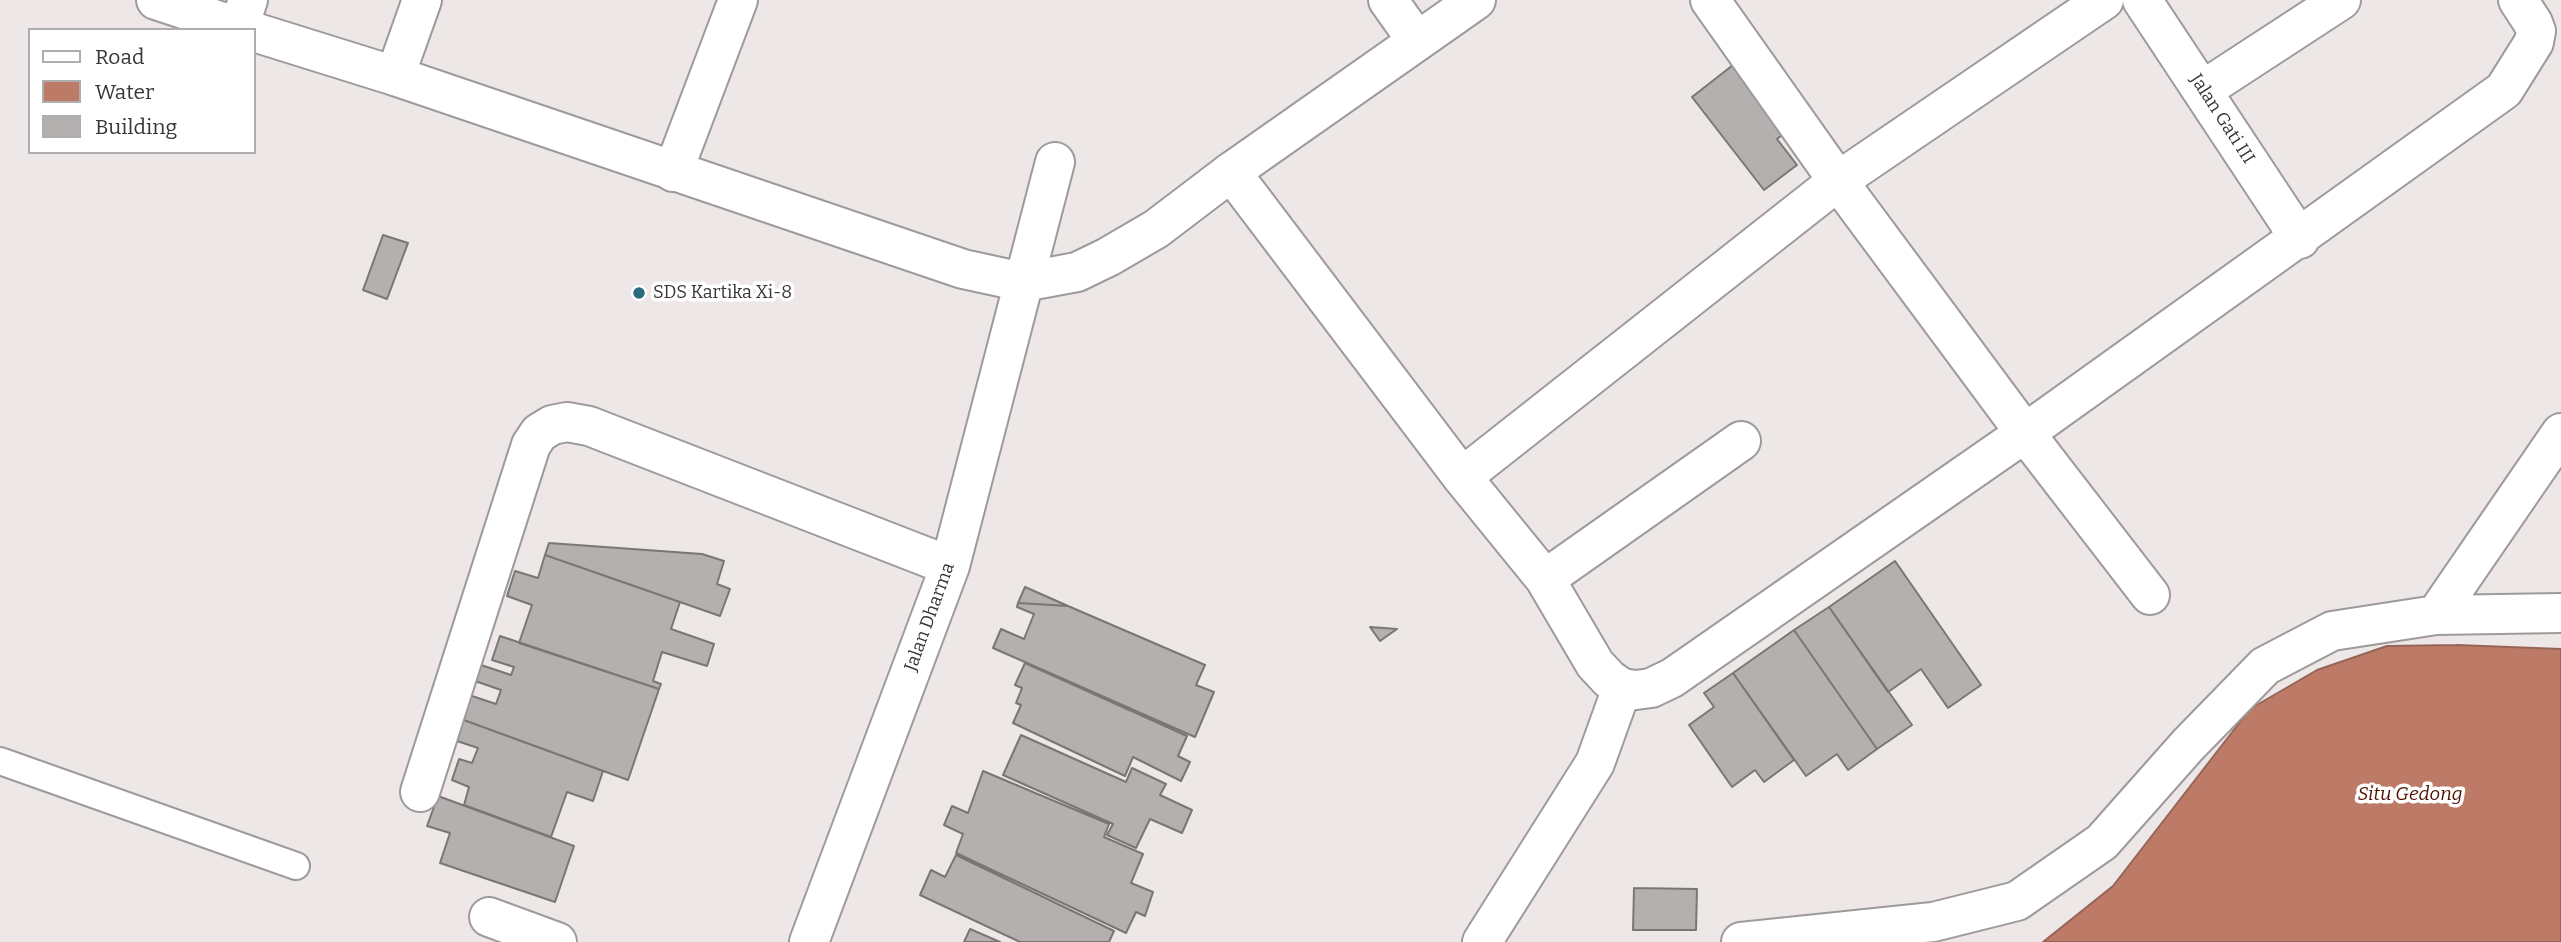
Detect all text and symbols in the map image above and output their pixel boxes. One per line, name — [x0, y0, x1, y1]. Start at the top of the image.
legend — [28, 28, 256, 154]
text: Road — [95, 44, 144, 70]
street label: Jalan Gati III — [2185, 70, 2259, 168]
text: Water — [95, 79, 154, 105]
text: Building — [95, 114, 177, 140]
place label: SDS Kartika Xi-8 — [653, 282, 792, 304]
marker: SDS Kartika Xi-8 — [631, 285, 647, 301]
street label: Jalan Dharma — [900, 560, 960, 674]
water label: Situ Gedong — [2358, 784, 2462, 806]

